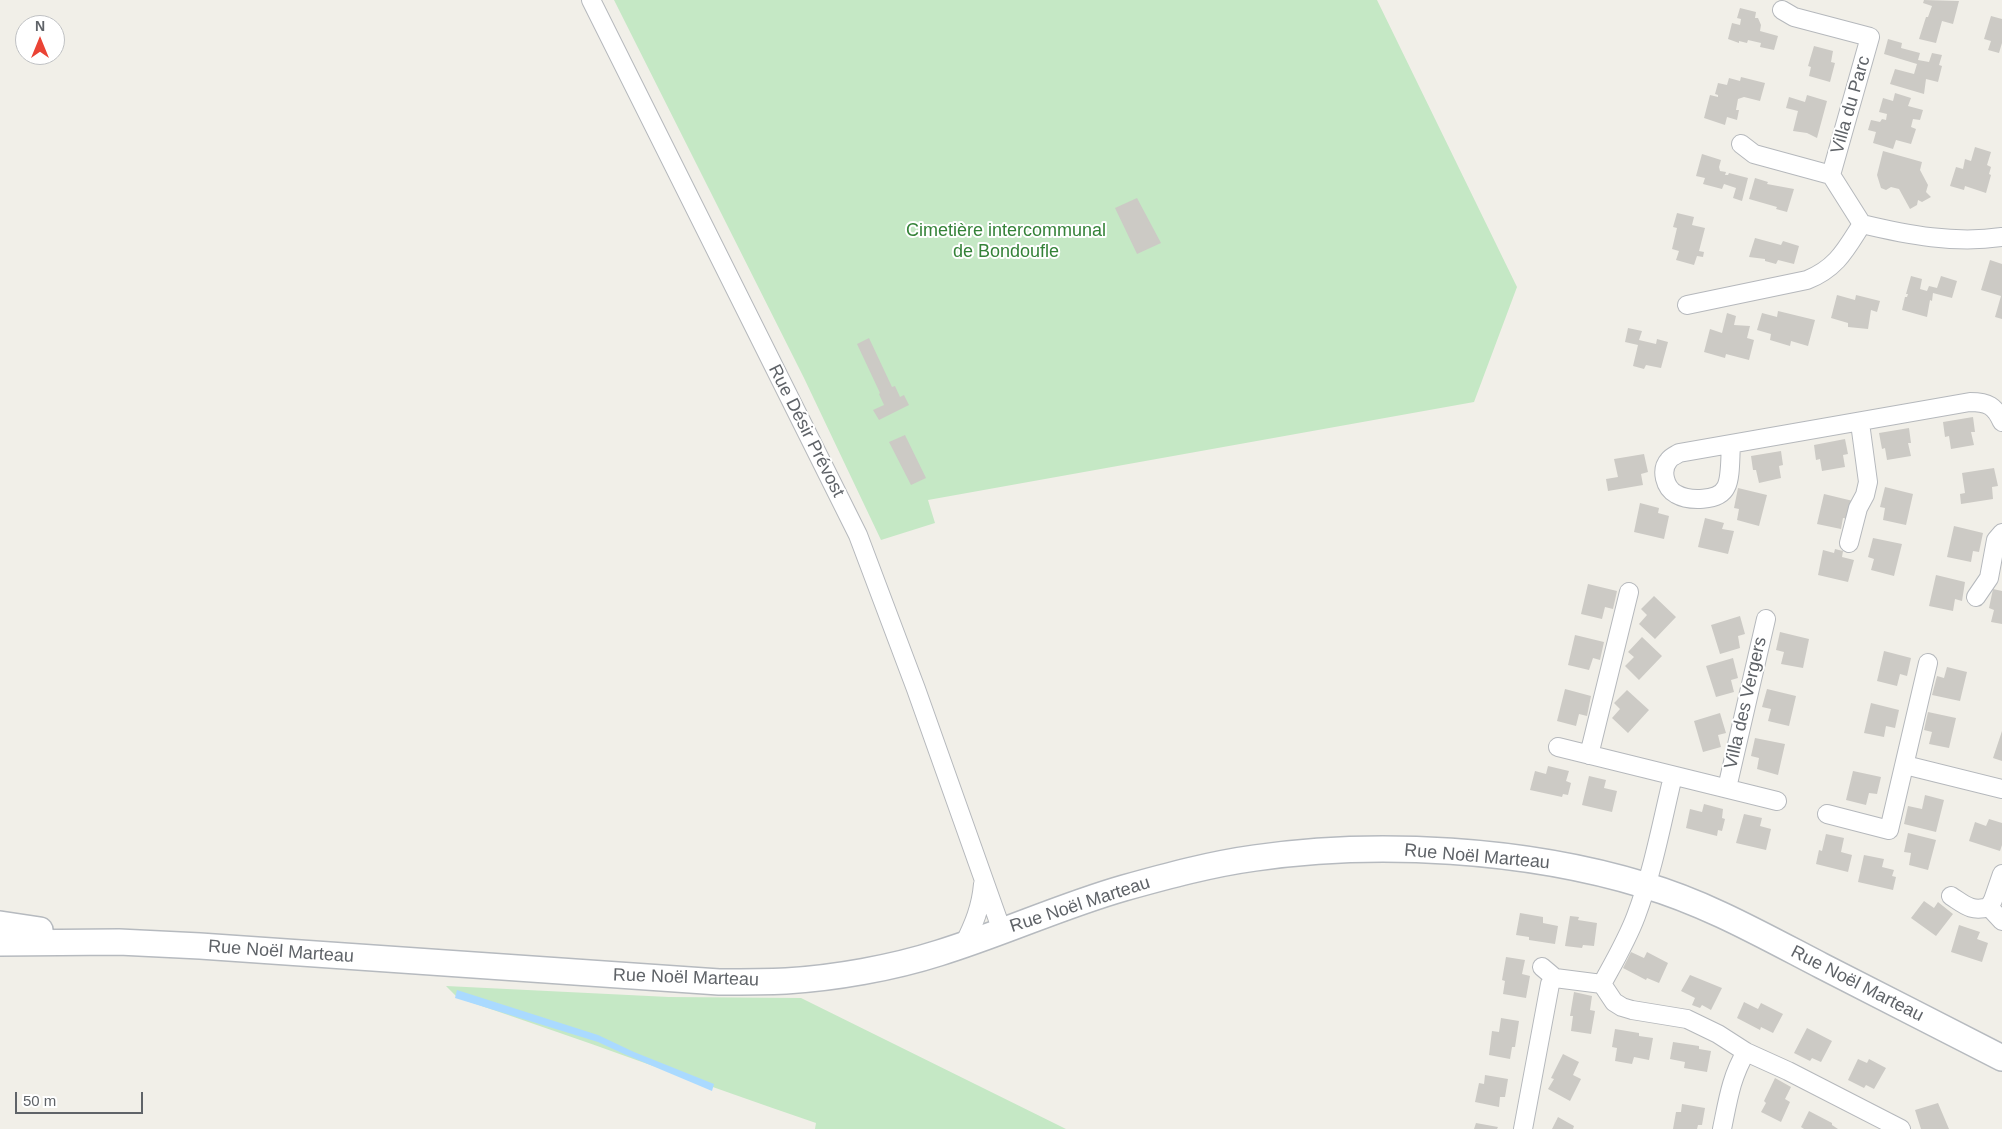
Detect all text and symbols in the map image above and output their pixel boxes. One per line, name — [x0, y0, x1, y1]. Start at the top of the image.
north arrow — [15, 15, 65, 65]
text: N — [35, 18, 45, 34]
street label: Villa du Parc — [1827, 54, 1875, 156]
park label: Cimetière intercommunal de Bondoufle — [906, 220, 1106, 262]
street label: Rue Désir Prévost — [763, 361, 849, 501]
street label: Villa des Vergers — [1720, 635, 1772, 771]
street label: Rue Noël Marteau — [1403, 840, 1551, 874]
street label: Rue Noël Marteau — [1007, 872, 1153, 938]
street label: Rue Noël Marteau — [207, 936, 355, 968]
street label: Rue Noël Marteau — [1787, 941, 1927, 1027]
street label: Rue Noël Marteau — [613, 965, 759, 991]
scale bar — [18, 1082, 145, 1114]
text: 50 m — [23, 1092, 56, 1109]

